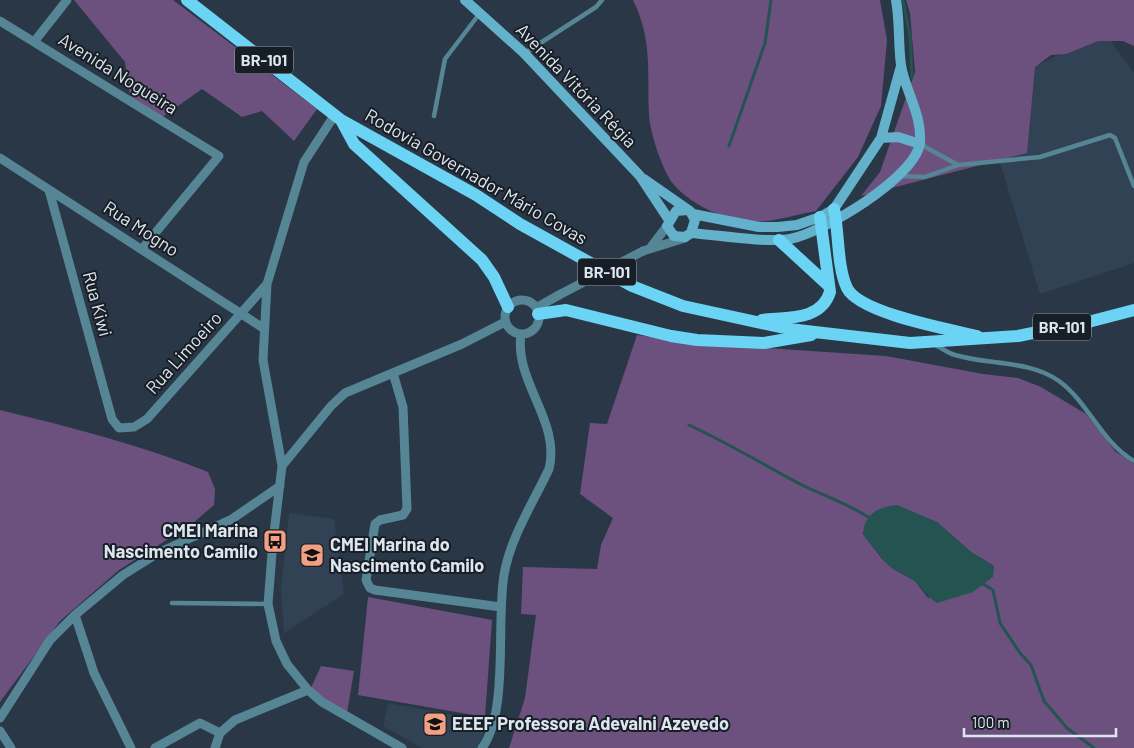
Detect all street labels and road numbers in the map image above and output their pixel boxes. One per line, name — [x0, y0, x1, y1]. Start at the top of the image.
street label: Avenida Vitória Régia — [512, 19, 642, 152]
street label: Avenida Nogueira — [55, 28, 182, 119]
road number: BR-101 — [235, 46, 293, 74]
street label: Rodovia Governador Mário Covas — [362, 103, 591, 249]
street label: Rua Mogno — [100, 196, 183, 261]
road number: BR-101 — [578, 258, 636, 286]
street label: Rua Kiwi — [79, 269, 117, 339]
street label: Rua Limoeiro — [141, 307, 226, 398]
road number: BR-101 — [1033, 314, 1091, 341]

